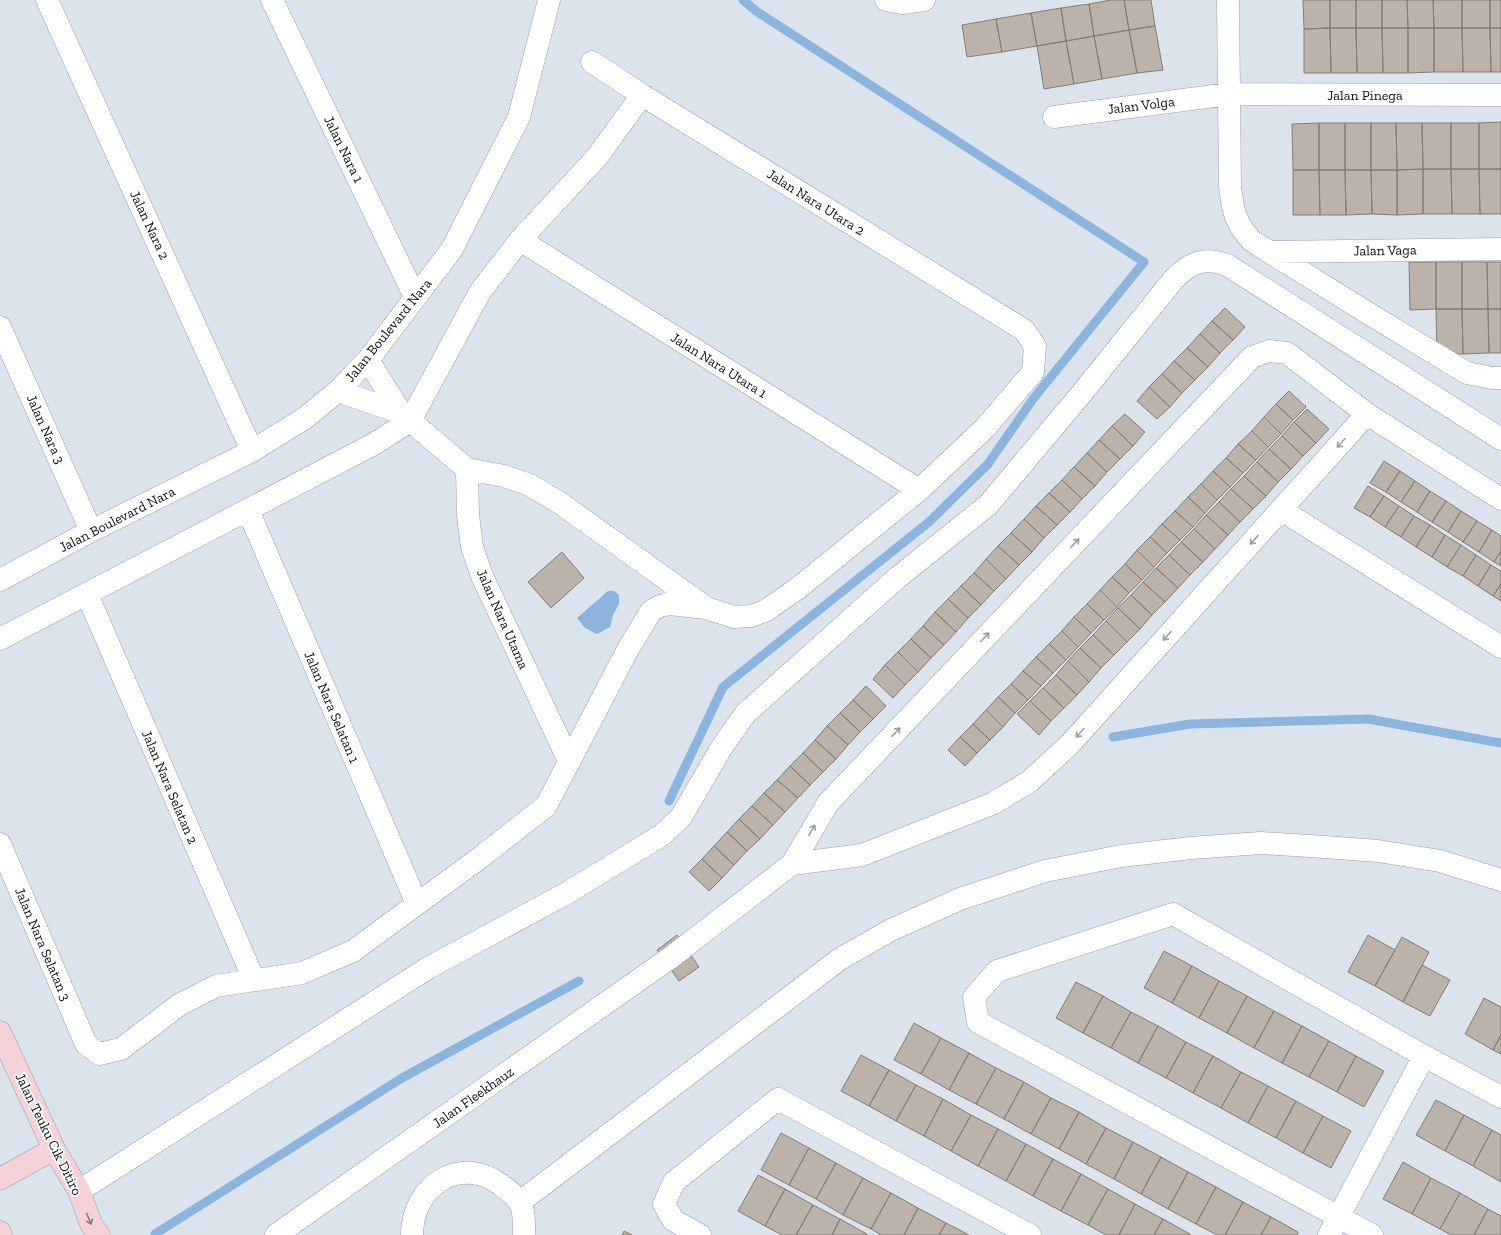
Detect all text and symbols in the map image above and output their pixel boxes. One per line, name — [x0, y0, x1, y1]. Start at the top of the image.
street label: Jalan Pinega — [1327, 87, 1403, 104]
street label: Jalan Volga — [1107, 93, 1176, 118]
street label: Jalan Nara 1 — [320, 113, 367, 186]
street label: Jalan Nara Utara 2 — [764, 166, 868, 239]
street label: Jalan Nara 2 — [126, 188, 173, 262]
street label: Jalan Vaga — [1353, 241, 1417, 260]
street label: Jalan Boulevard Nara — [341, 275, 435, 385]
street label: Jalan Nara Utara 1 — [668, 329, 770, 402]
street label: Jalan Nara 3 — [23, 392, 68, 467]
one-way arrow — [1337, 438, 1346, 448]
street label: Jalan Boulevard Nara — [56, 483, 178, 556]
one-way arrow — [1250, 535, 1259, 545]
one-way arrow — [1070, 538, 1080, 548]
street label: Jalan Nara Utama — [473, 567, 532, 672]
one-way arrow — [1163, 631, 1172, 642]
one-way arrow — [980, 632, 990, 642]
street label: Jalan Nara Selatan 1 — [300, 649, 363, 766]
one-way arrow — [891, 727, 901, 737]
street label: Jalan Nara Selatan 2 — [138, 728, 201, 847]
one-way arrow — [1076, 728, 1085, 738]
one-way arrow — [808, 824, 816, 836]
street label: Jalan Nara Selatan 3 — [11, 885, 74, 1004]
street label: Jalan Fleekhauz — [429, 1063, 518, 1132]
street label: Jalan Teuku Cik Ditiro — [12, 1070, 86, 1198]
one-way arrow — [86, 1212, 94, 1224]

